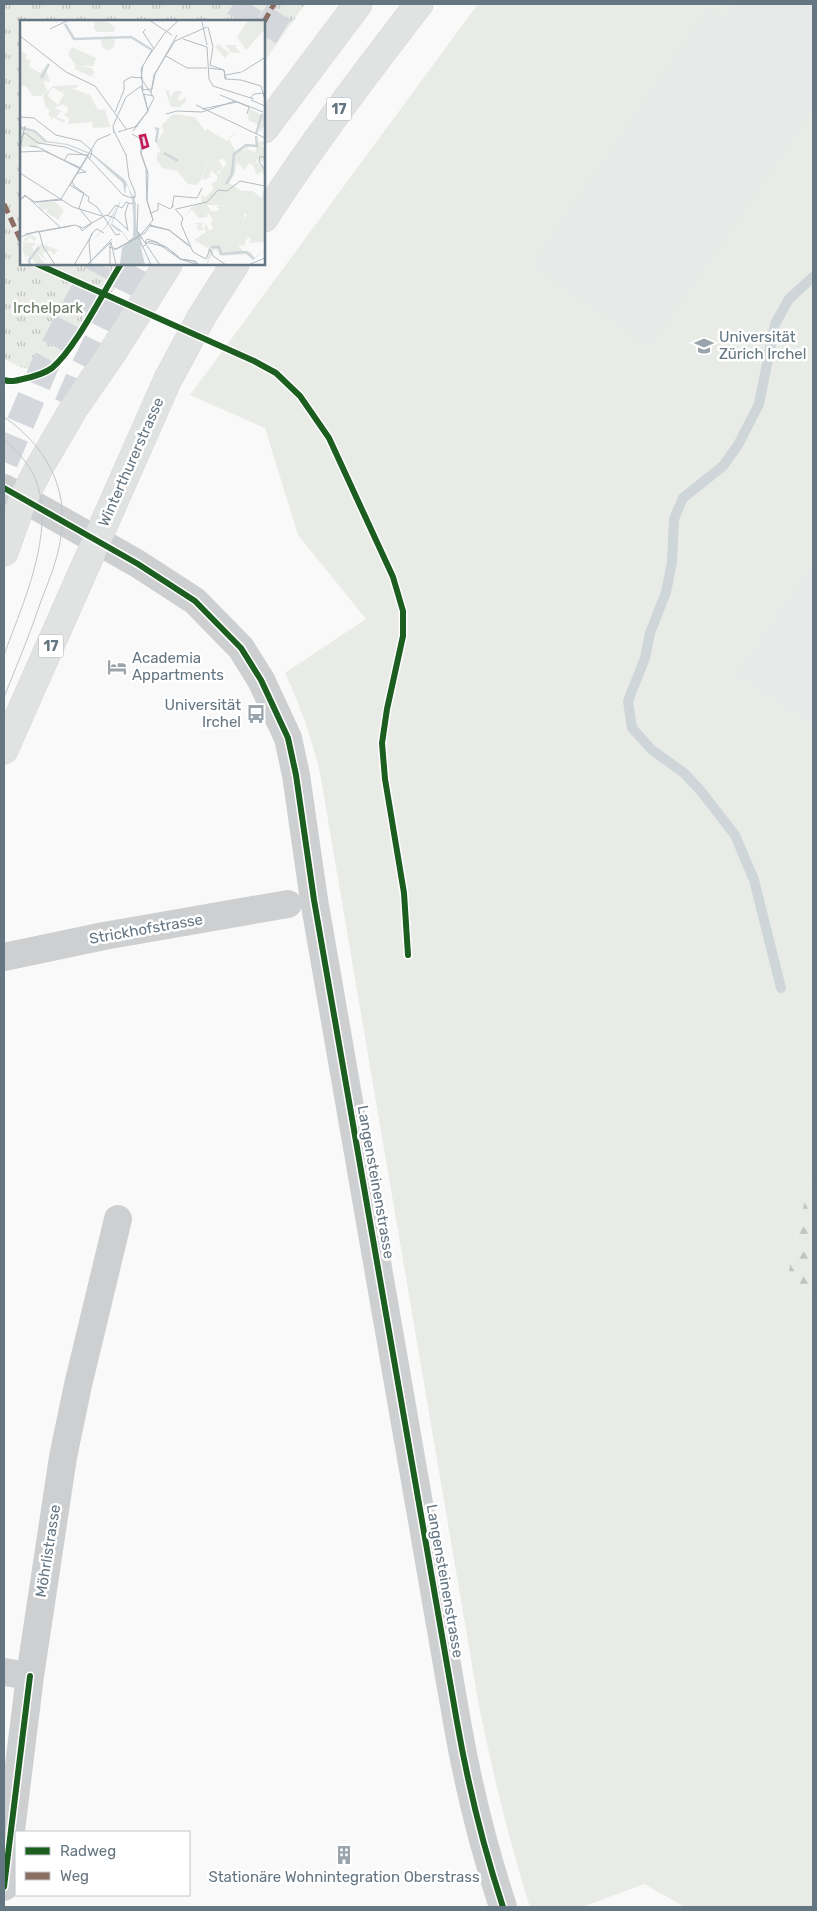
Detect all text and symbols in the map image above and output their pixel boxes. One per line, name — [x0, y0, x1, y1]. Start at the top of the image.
inset map — [20, 20, 265, 265]
road number: 17 — [326, 98, 352, 120]
park label: Irchelpark — [13, 299, 83, 317]
place label: Universität Zürich Irchel — [719, 328, 806, 363]
school or university icon: Universität Zürich Irchel — [693, 335, 715, 357]
street label: Winterthurerstrasse — [94, 395, 168, 529]
road number: 17 — [38, 634, 64, 658]
place label: Academia Appartments — [132, 649, 224, 684]
hotel icon: Academia Appartments — [106, 656, 128, 678]
place label: Universität Irchel — [164, 696, 241, 731]
bus stop icon: Universität Irchel — [245, 703, 267, 725]
street label: Strickhofstrasse — [88, 910, 204, 948]
street label: Langensteinenstrasse — [354, 1104, 398, 1260]
street label: Möhrlistrasse — [32, 1503, 64, 1599]
street label: Langensteinenstrasse — [423, 1503, 467, 1659]
legend — [15, 1831, 190, 1896]
text: Radweg — [60, 1842, 116, 1860]
building icon: Stationäre Wohnintegration Oberstrass — [333, 1844, 355, 1866]
text: Weg — [60, 1867, 89, 1885]
place label: Stationäre Wohnintegration Oberstrass — [208, 1868, 480, 1886]

